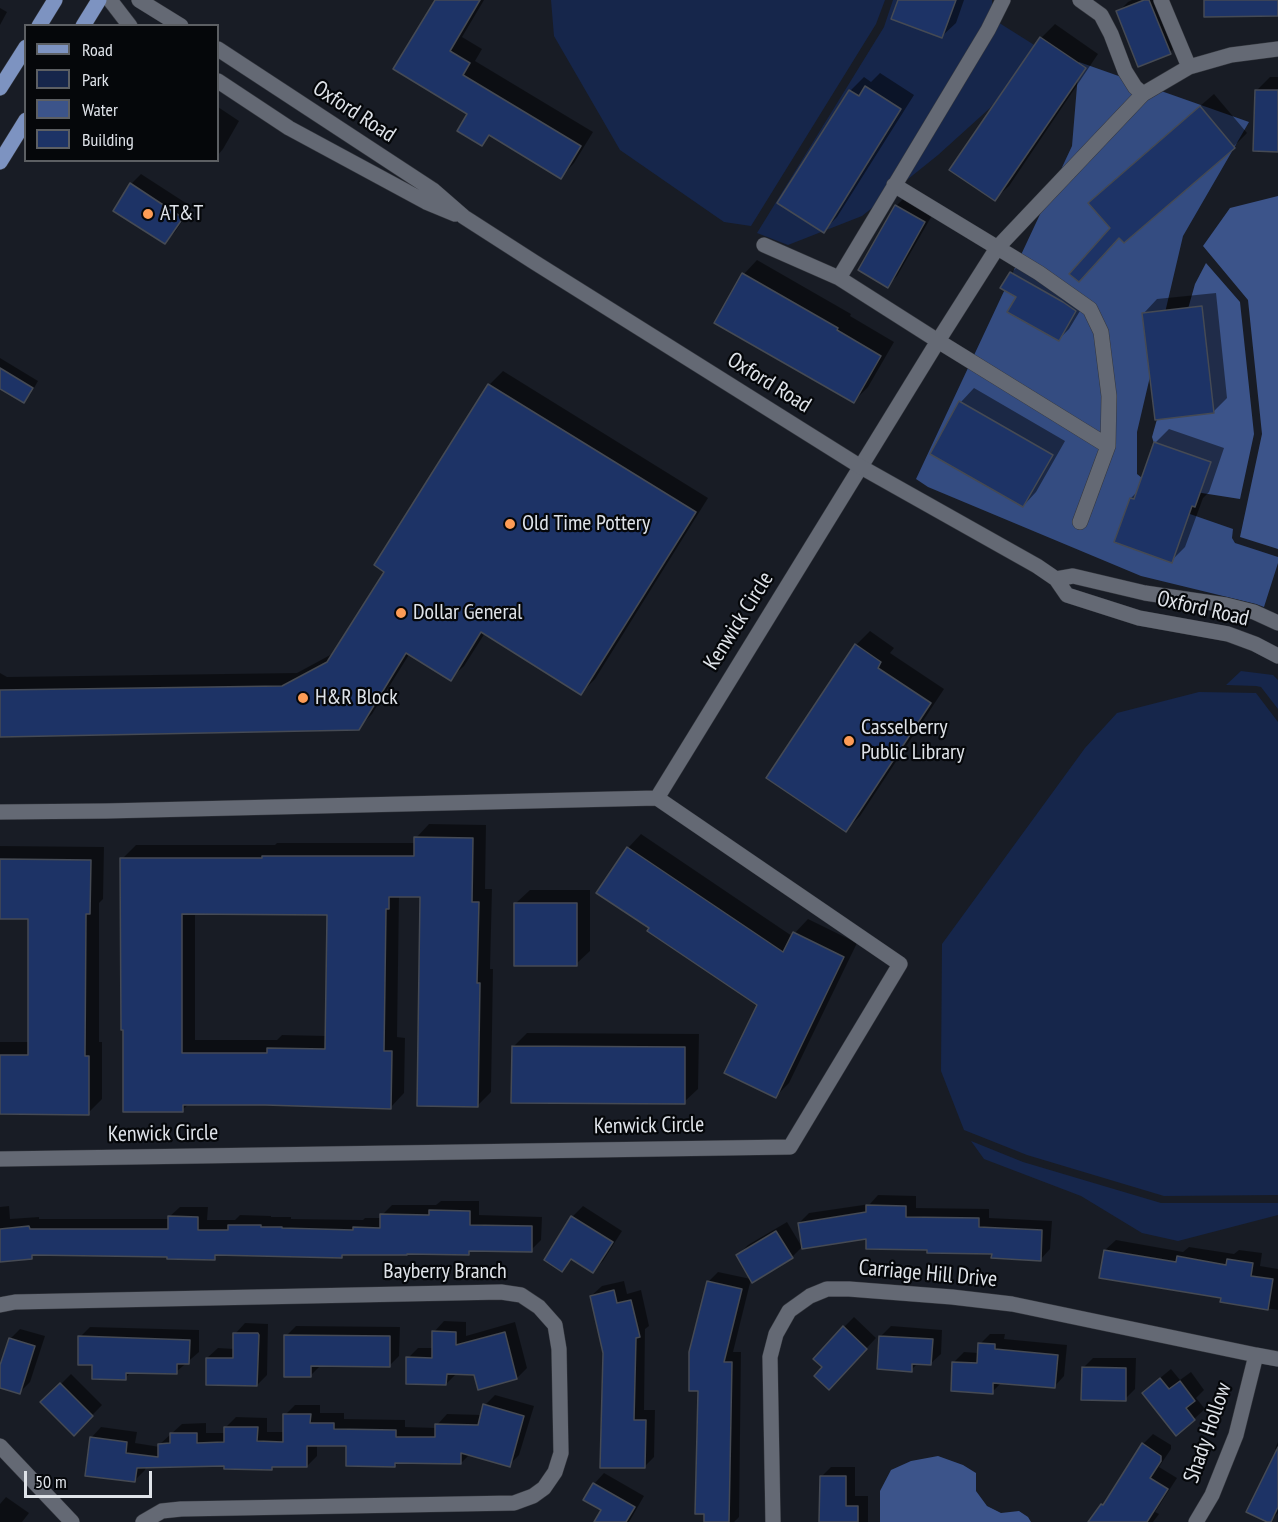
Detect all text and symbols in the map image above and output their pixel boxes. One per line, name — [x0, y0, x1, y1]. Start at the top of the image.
legend — [24, 24, 219, 162]
text: Road — [82, 38, 113, 61]
text: Park — [82, 68, 109, 91]
street label: Oxford Road — [308, 76, 400, 148]
text: Water — [82, 98, 118, 121]
text: Building — [82, 128, 134, 151]
place label: AT&T — [160, 201, 203, 227]
marker: AT&T — [141, 207, 155, 221]
street label: Oxford Road — [722, 347, 816, 419]
place label: Old Time Pottery — [522, 511, 650, 537]
marker: Old Time Pottery — [503, 517, 517, 531]
street label: Kenwick Circle — [699, 567, 779, 675]
street label: Oxford Road — [1155, 586, 1251, 632]
place label: Dollar General — [413, 600, 522, 626]
marker: Dollar General — [394, 606, 408, 620]
place label: H&R Block — [315, 685, 398, 711]
marker: H&R Block — [296, 691, 310, 705]
place label: Casselberry Public Library — [861, 715, 964, 766]
marker: Casselberry Public Library — [842, 734, 856, 748]
street label: Kenwick Circle — [594, 1112, 704, 1140]
street label: Kenwick Circle — [108, 1120, 218, 1148]
street label: Carriage Hill Drive — [858, 1255, 998, 1293]
street label: Bayberry Branch — [383, 1259, 507, 1285]
street label: Shady Hollow — [1179, 1379, 1237, 1487]
scale bar — [27, 1459, 154, 1497]
text: 50 m — [35, 1470, 67, 1493]

